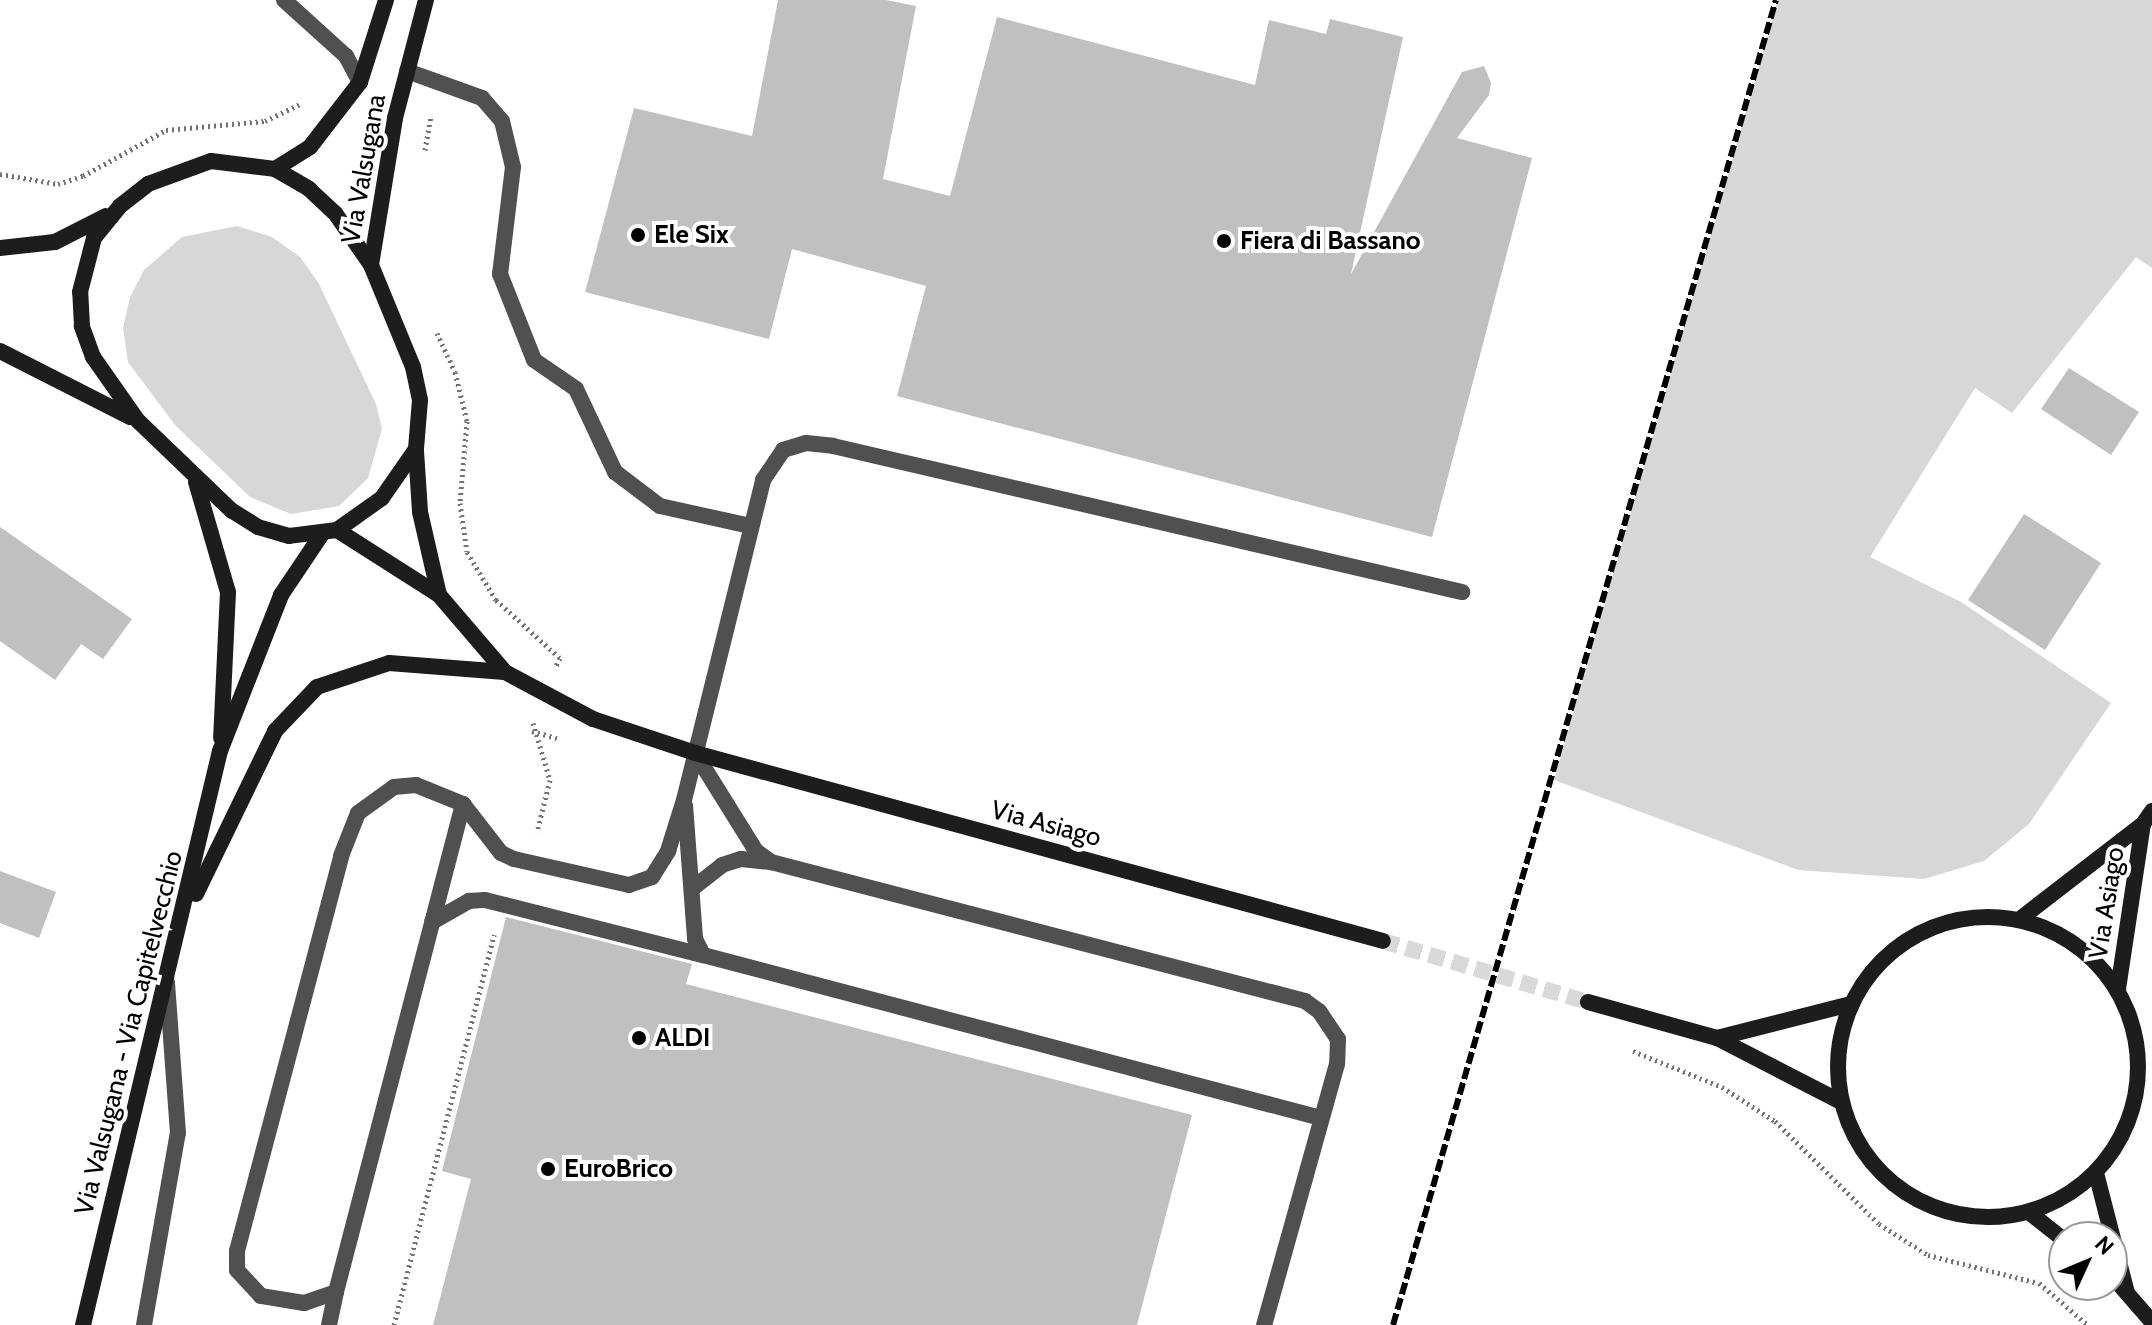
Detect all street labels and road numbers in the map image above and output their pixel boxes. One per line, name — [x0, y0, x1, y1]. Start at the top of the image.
street label: Via Valsugana — [336, 92, 392, 246]
street label: Via Asiago — [987, 794, 1105, 854]
street label: Via Asiago — [2083, 845, 2131, 961]
street label: Via Valsugana - Via Capitelvecchio — [69, 848, 189, 1218]

